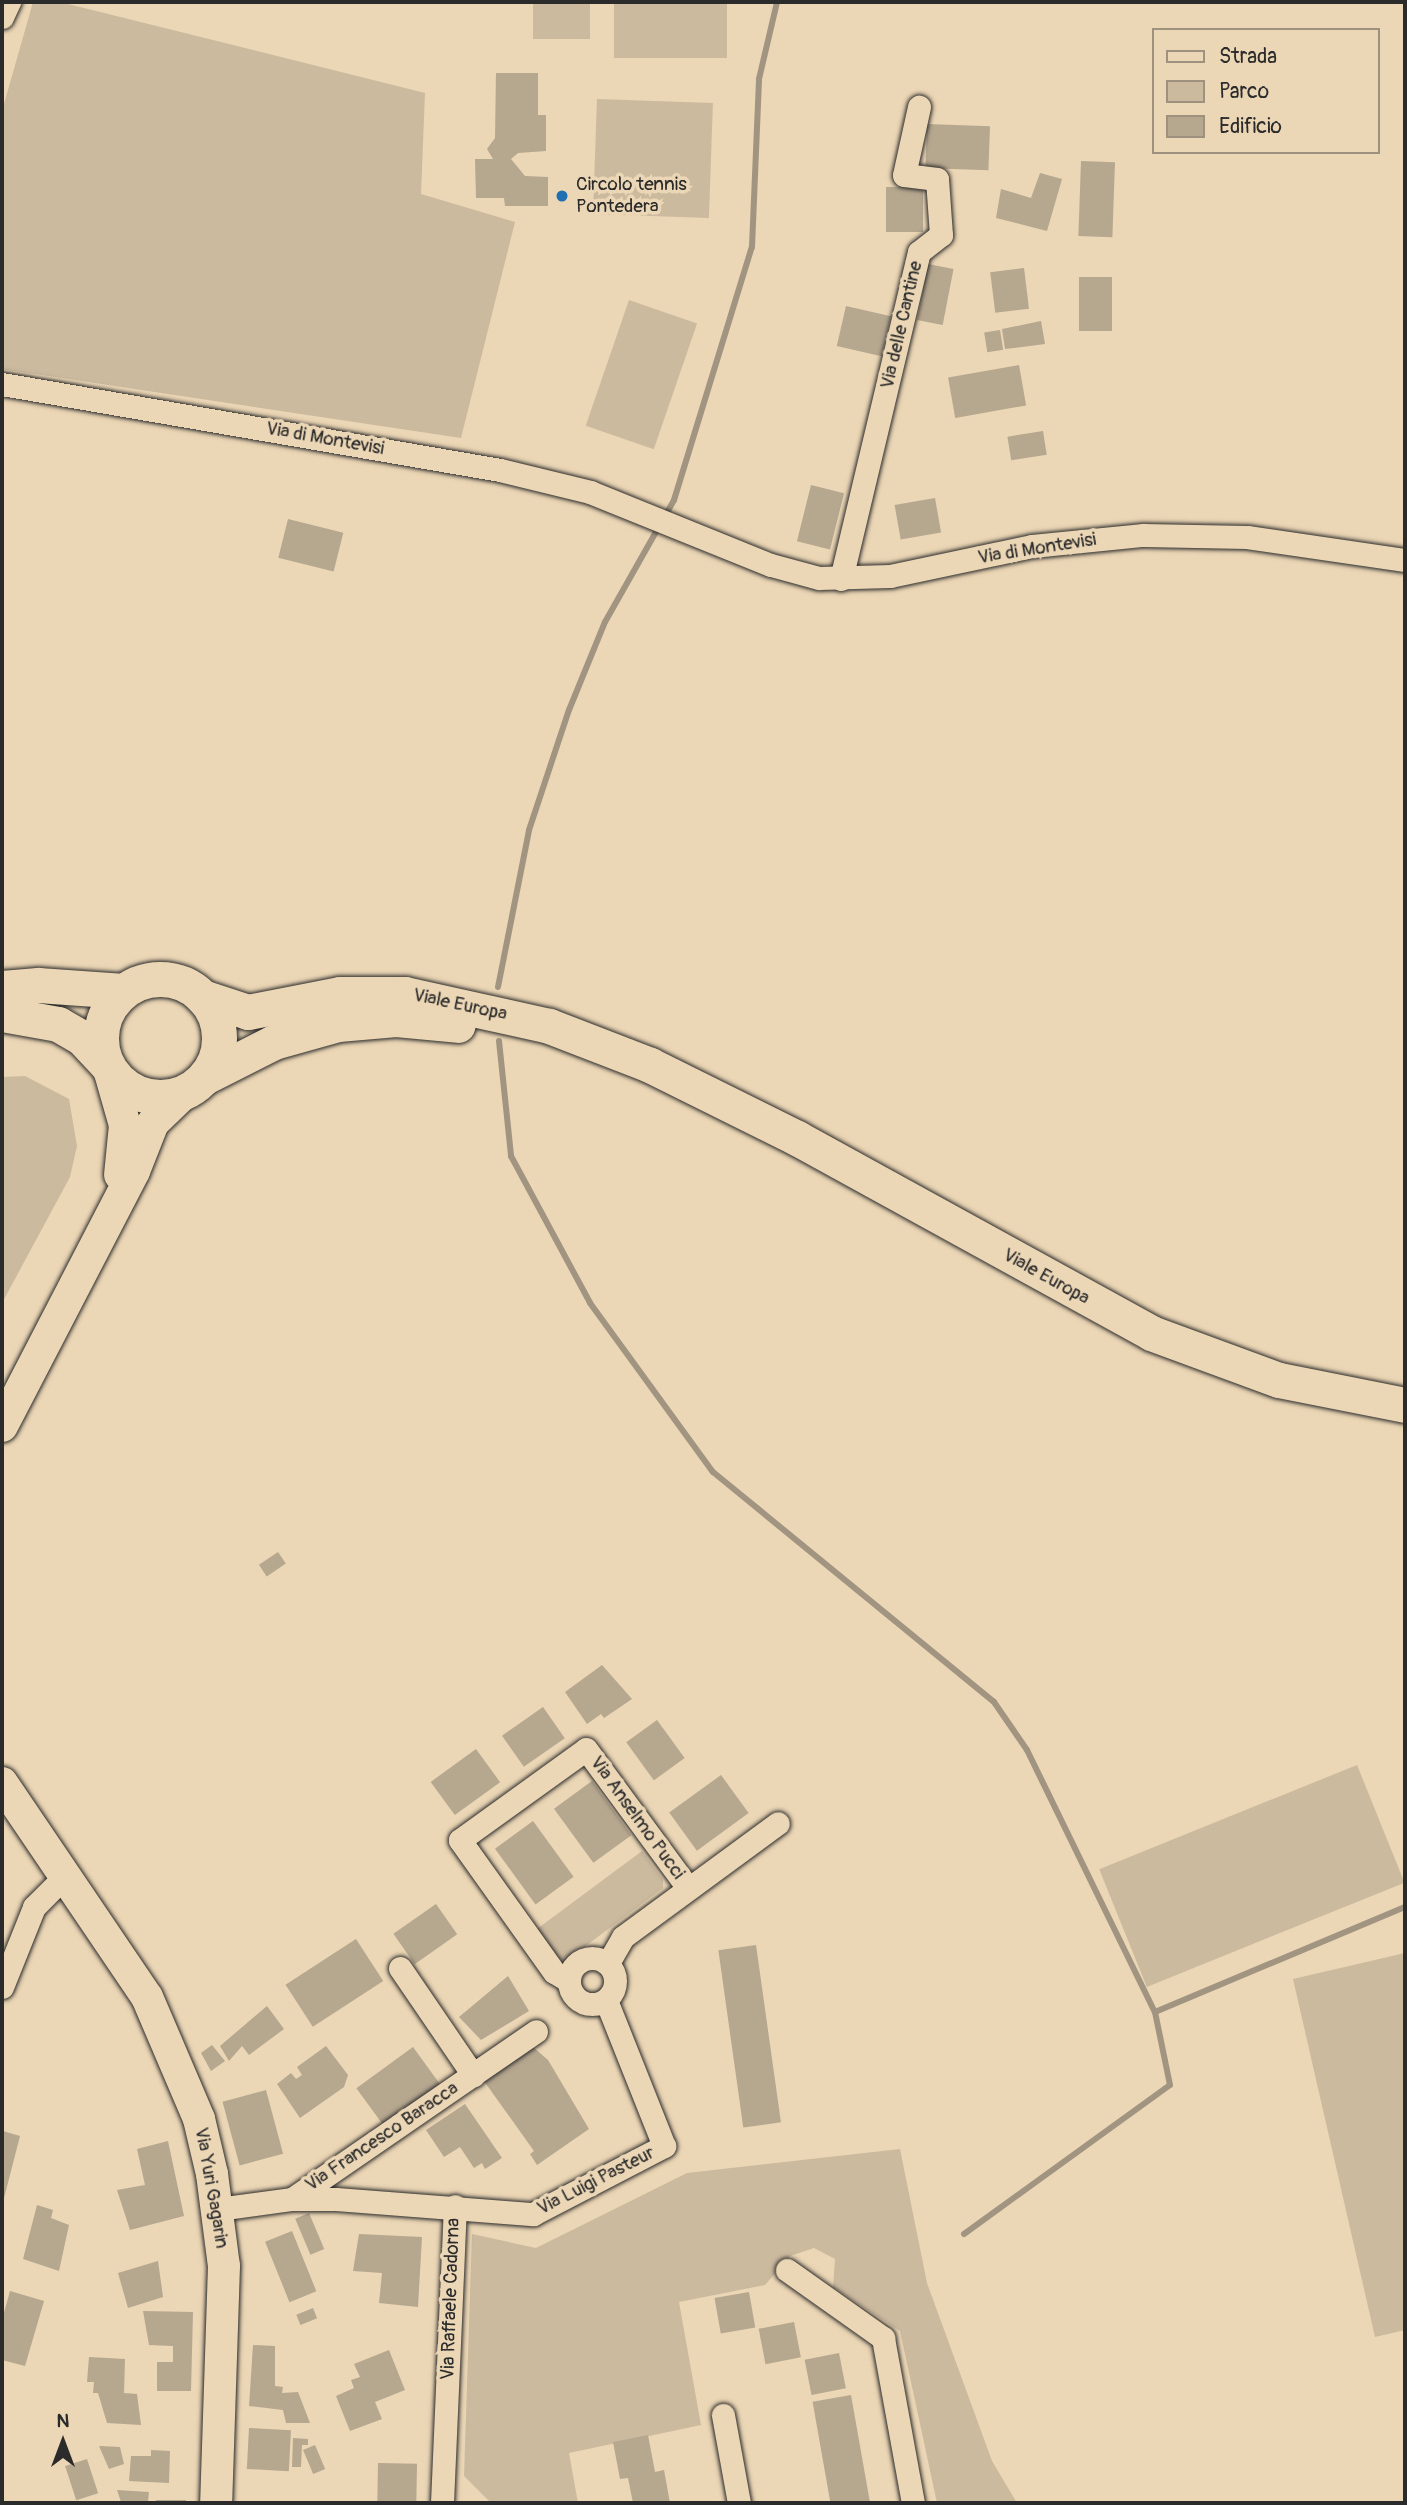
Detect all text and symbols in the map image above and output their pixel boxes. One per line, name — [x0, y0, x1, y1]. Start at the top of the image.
legend — [1152, 28, 1379, 154]
text: Strada — [1219, 43, 1277, 70]
text: Parco — [1219, 78, 1269, 105]
text: Edificio — [1219, 113, 1282, 140]
place label: Circolo tennis Pontedera — [576, 174, 687, 218]
marker: Circolo tennis Pontedera — [554, 188, 570, 204]
street label: Via delle Cantine — [876, 259, 928, 391]
street label: Via di Montevisi — [264, 417, 386, 461]
street label: Via di Montevisi — [976, 528, 1098, 570]
street label: Viale Europa — [411, 984, 509, 1026]
street label: Viale Europa — [999, 1244, 1093, 1310]
street label: Via Anselmo Pucci — [585, 1752, 689, 1884]
street label: Via Francesco Baracca — [301, 2077, 463, 2197]
street label: Via Yuri Gagarin — [189, 2126, 233, 2250]
street label: Via Luigi Pasteur — [533, 2142, 659, 2220]
street label: Via Raffaele Cadorna — [437, 2218, 465, 2380]
north arrow — [28, 2407, 98, 2477]
text: N — [57, 2409, 69, 2433]

